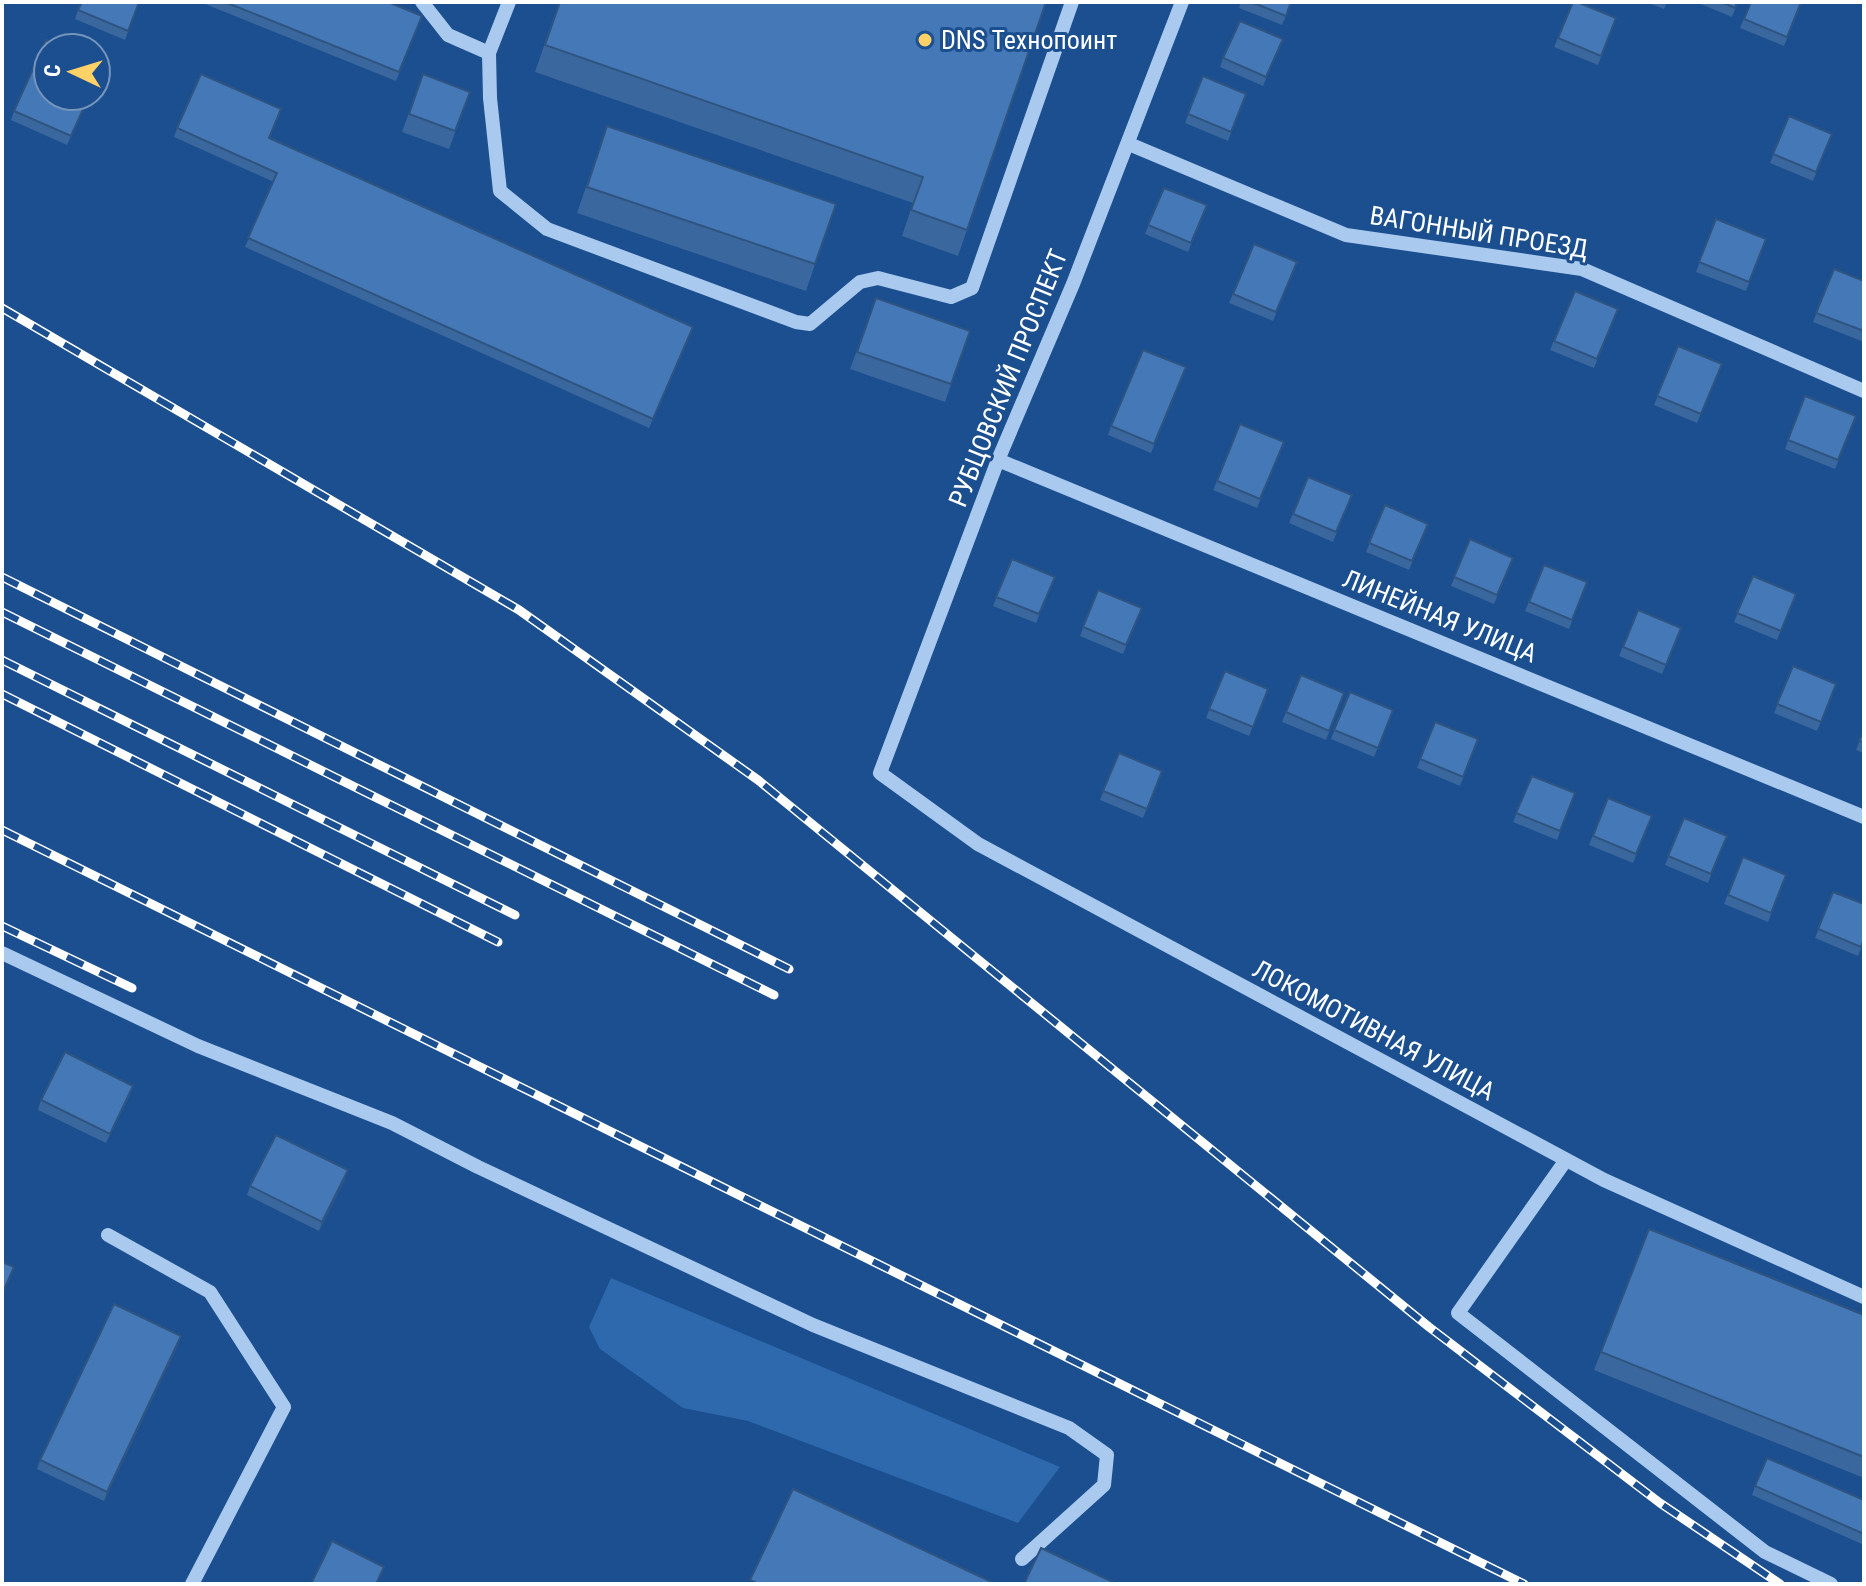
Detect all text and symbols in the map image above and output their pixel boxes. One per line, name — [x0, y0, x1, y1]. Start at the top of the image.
place label: DNS Технопоинт — [941, 25, 1117, 55]
marker: DNS Технопоинт — [916, 31, 934, 49]
north arrow — [32, 32, 112, 112]
text: С — [40, 64, 65, 78]
street label: ВАГОННЫЙ ПРОЕЗД — [1368, 200, 1590, 264]
street label: РУБЦОВСКИЙ ПРОСПЕКТ — [943, 245, 1073, 511]
street label: ЛИНЕЙНАЯ УЛИЦА — [1339, 563, 1541, 669]
street label: ЛОКОМОТИВНАЯ УЛИЦА — [1248, 953, 1500, 1107]

